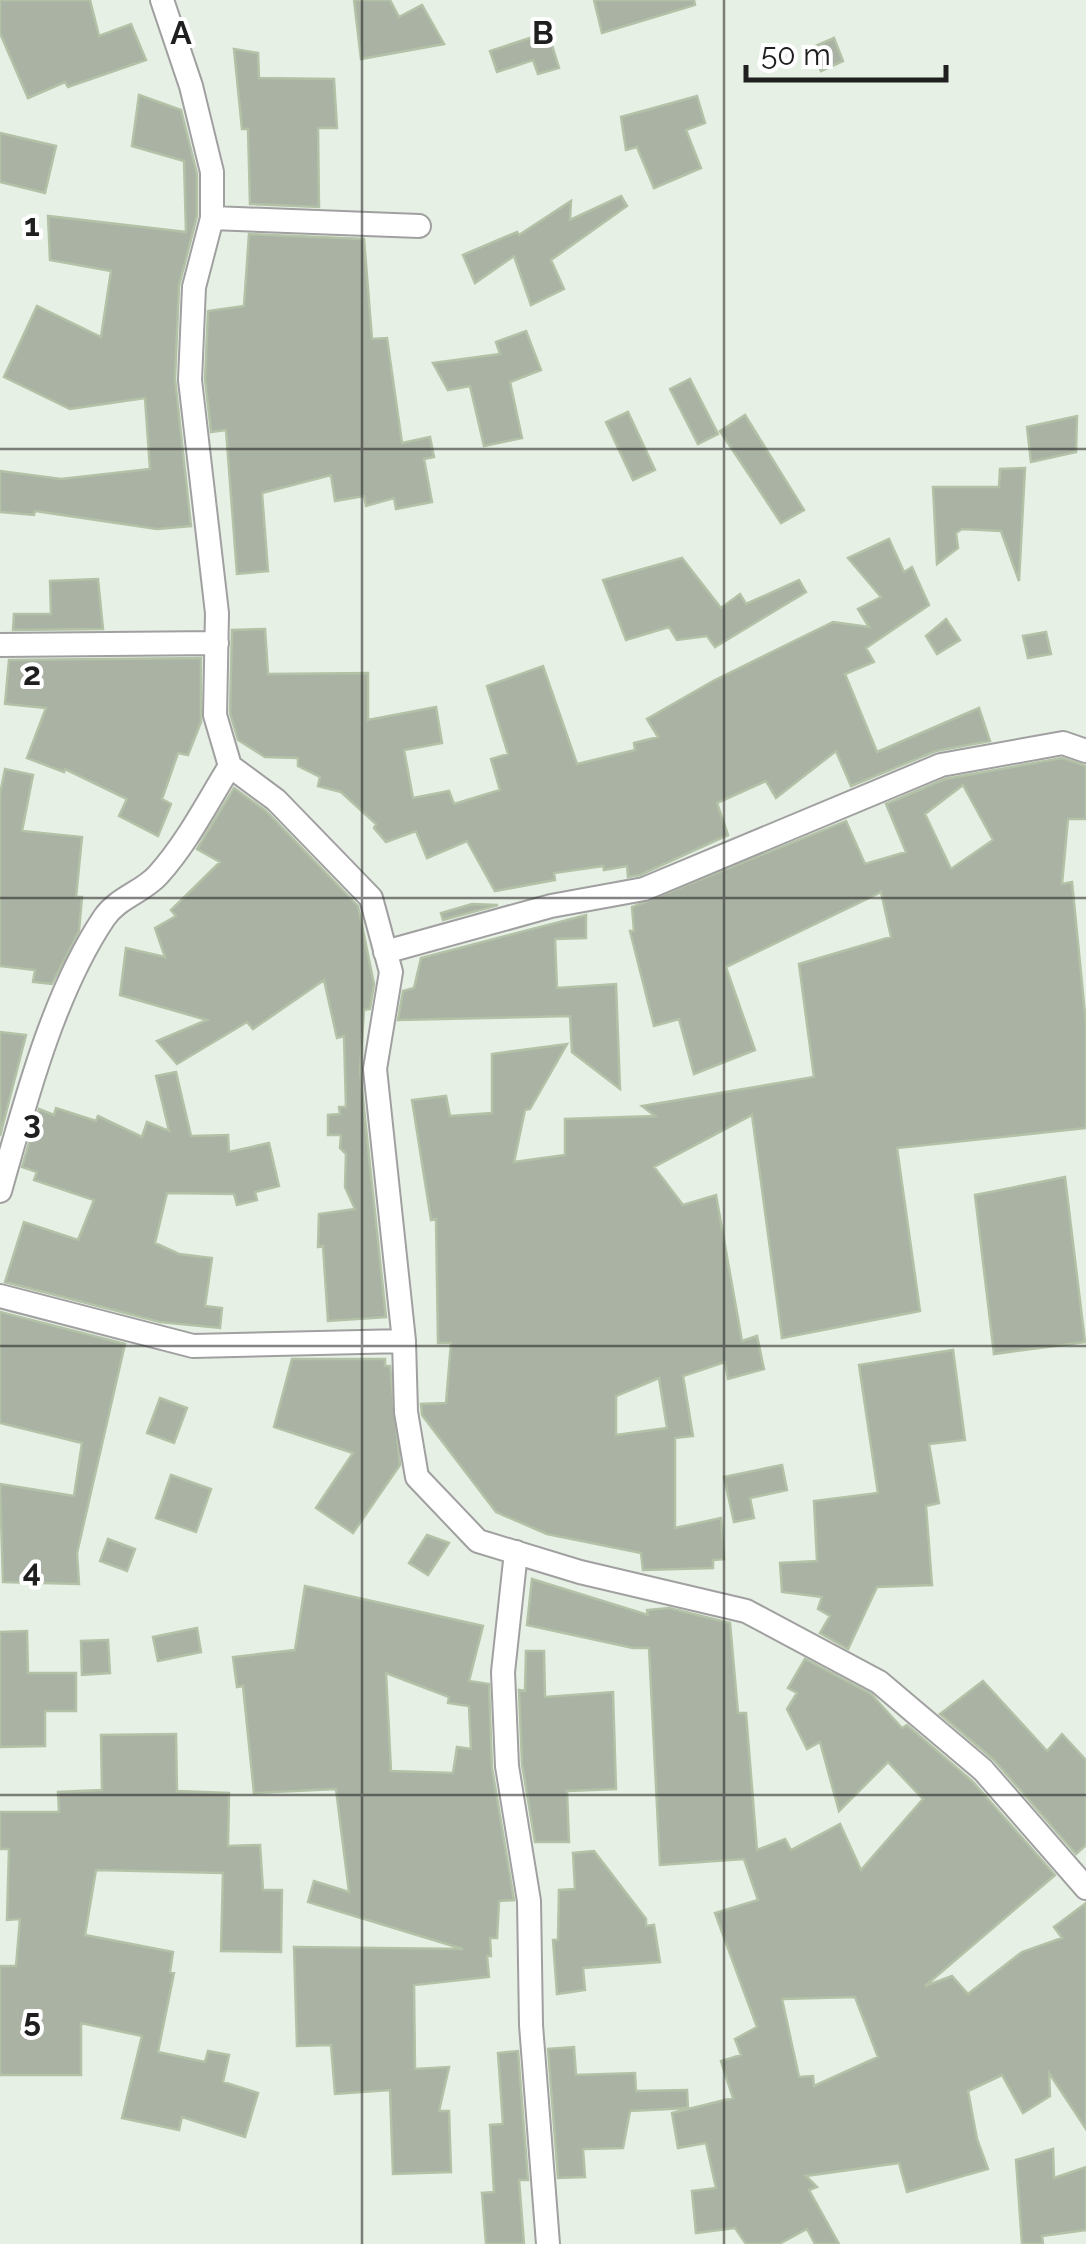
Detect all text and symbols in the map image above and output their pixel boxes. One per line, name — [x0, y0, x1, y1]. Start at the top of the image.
text: A — [170, 14, 192, 51]
text: B — [532, 14, 554, 51]
scale bar — [746, 20, 946, 82]
text: 50 m — [761, 37, 831, 72]
text: 1 — [24, 206, 40, 243]
text: 2 — [23, 655, 41, 692]
text: 3 — [23, 1103, 41, 1140]
text: 4 — [23, 1552, 41, 1589]
text: 5 — [23, 2001, 41, 2038]

